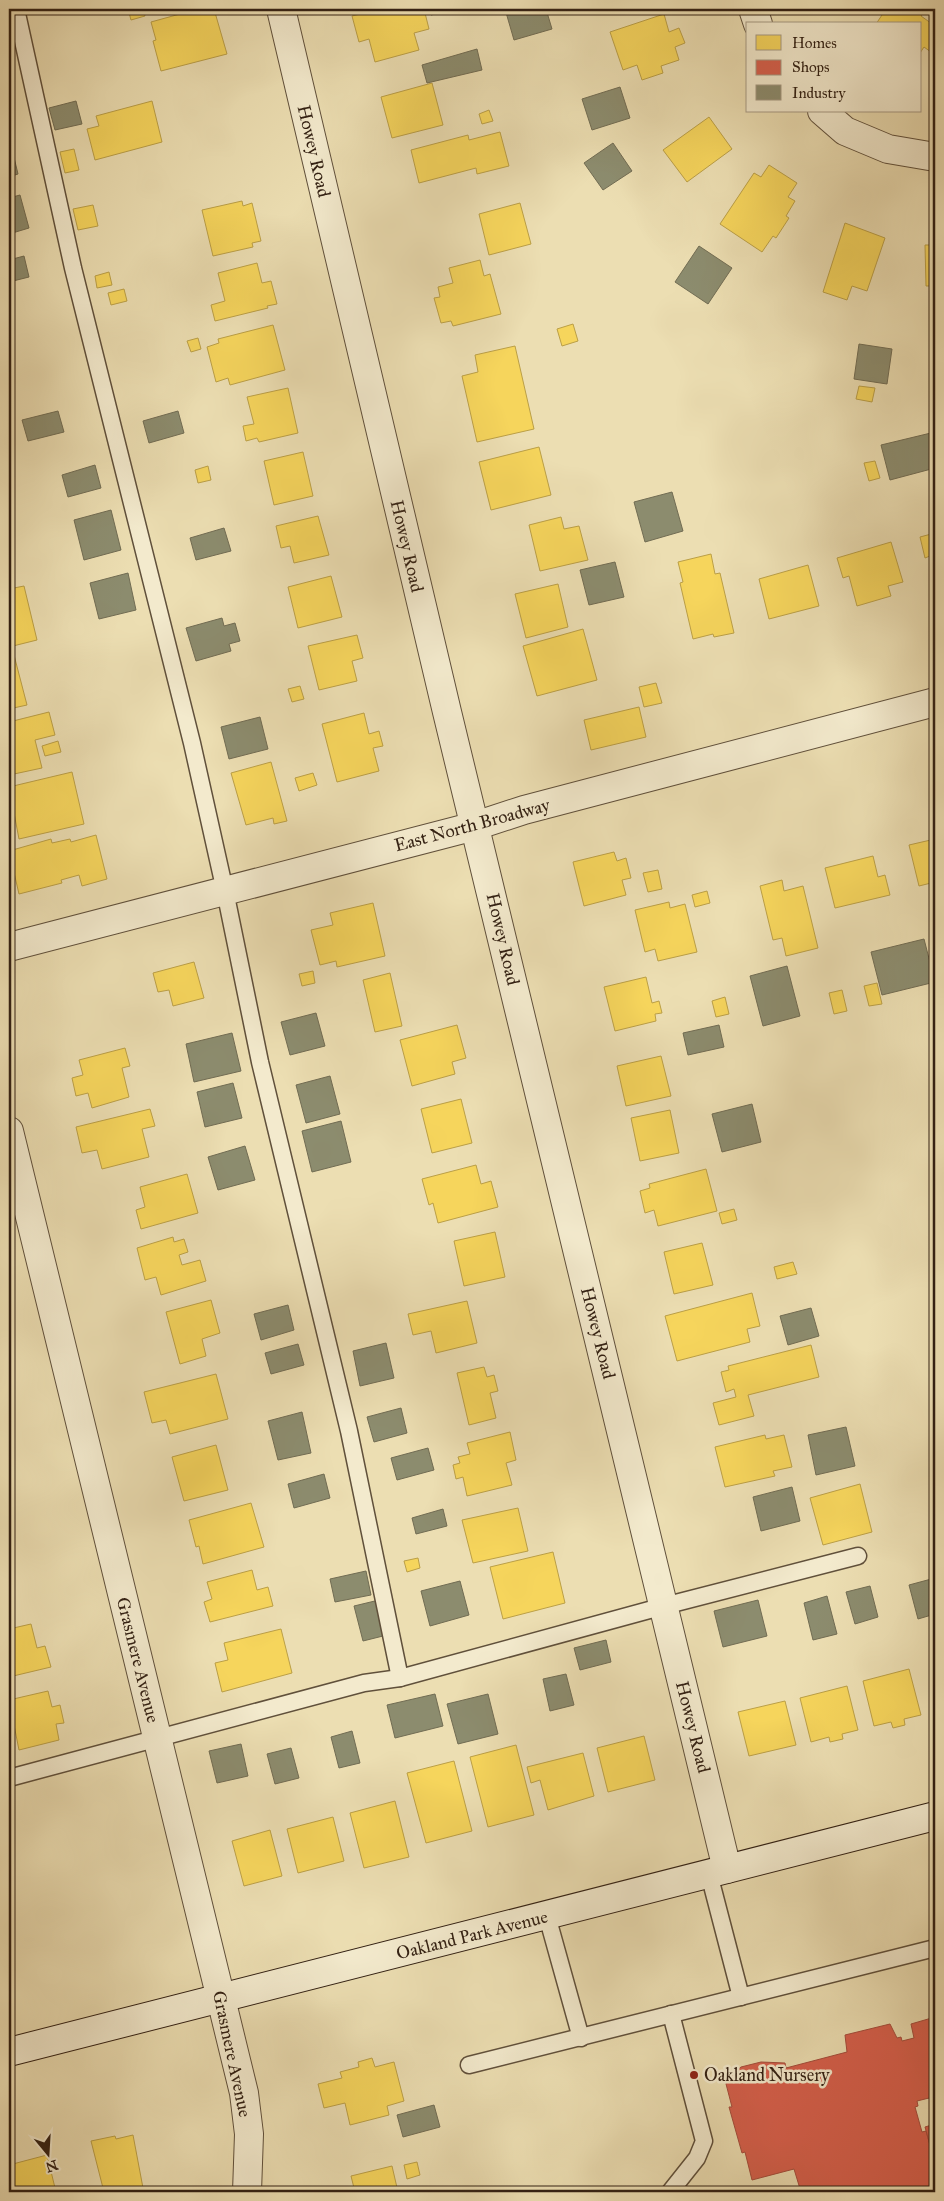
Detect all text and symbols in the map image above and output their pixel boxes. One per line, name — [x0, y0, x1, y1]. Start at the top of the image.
legend — [746, 22, 922, 112]
text: Homes — [792, 34, 837, 52]
text: Shops — [792, 58, 830, 76]
text: Industry — [792, 84, 846, 102]
street label: Howey Road — [293, 103, 335, 199]
street label: Howey Road — [386, 498, 428, 594]
street label: East North Broadway — [392, 793, 553, 856]
street label: Howey Road — [482, 891, 524, 987]
street label: Howey Road — [576, 1285, 620, 1381]
street label: Grasmere Avenue — [112, 1595, 164, 1725]
street label: Howey Road — [671, 1679, 715, 1775]
street label: Oakland Park Avenue — [394, 1906, 550, 1964]
street label: Grasmere Avenue — [208, 1989, 256, 2119]
place label: Oakland Nursery — [704, 2064, 830, 2086]
marker: Oakland Nursery — [688, 2069, 700, 2081]
north arrow — [22, 2128, 72, 2178]
text: N — [43, 2156, 60, 2176]

